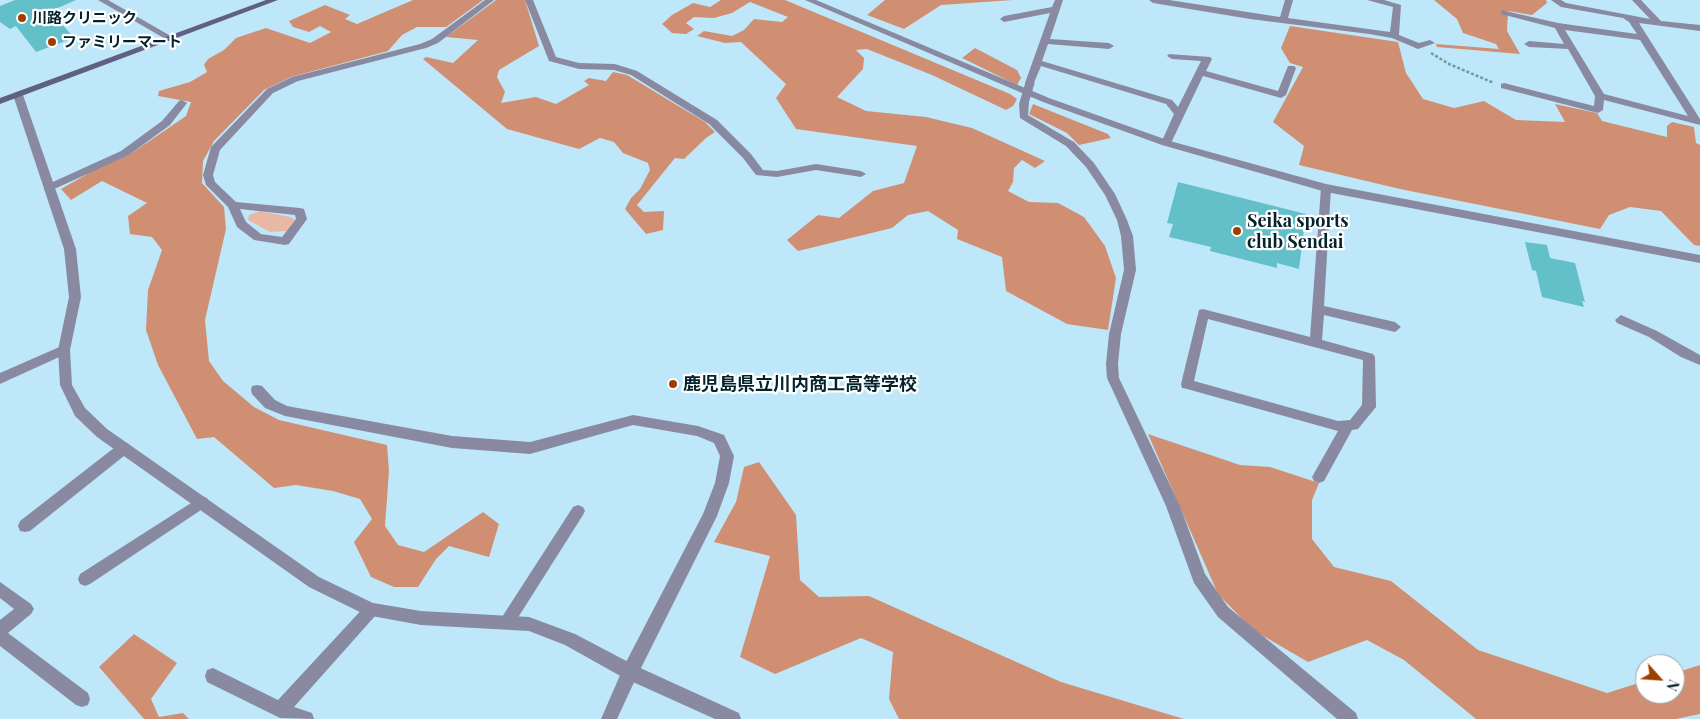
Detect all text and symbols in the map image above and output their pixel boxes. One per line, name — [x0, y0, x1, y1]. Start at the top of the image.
place label: 川路クリニック — [32, 9, 137, 27]
marker: 川路クリニック — [16, 12, 28, 24]
place label: ファミリーマート — [62, 33, 182, 51]
marker: ファミリーマート — [46, 36, 58, 48]
place label: Seika sports club Sendai — [1247, 210, 1349, 252]
marker: Seika sports club Sendai — [1231, 225, 1243, 237]
place label: 鹿児島県立川内商工高等学校 — [683, 373, 917, 395]
marker: 鹿児島県立川内商工高等学校 — [667, 378, 679, 390]
north arrow — [1635, 654, 1685, 704]
text: N — [1662, 677, 1684, 694]

